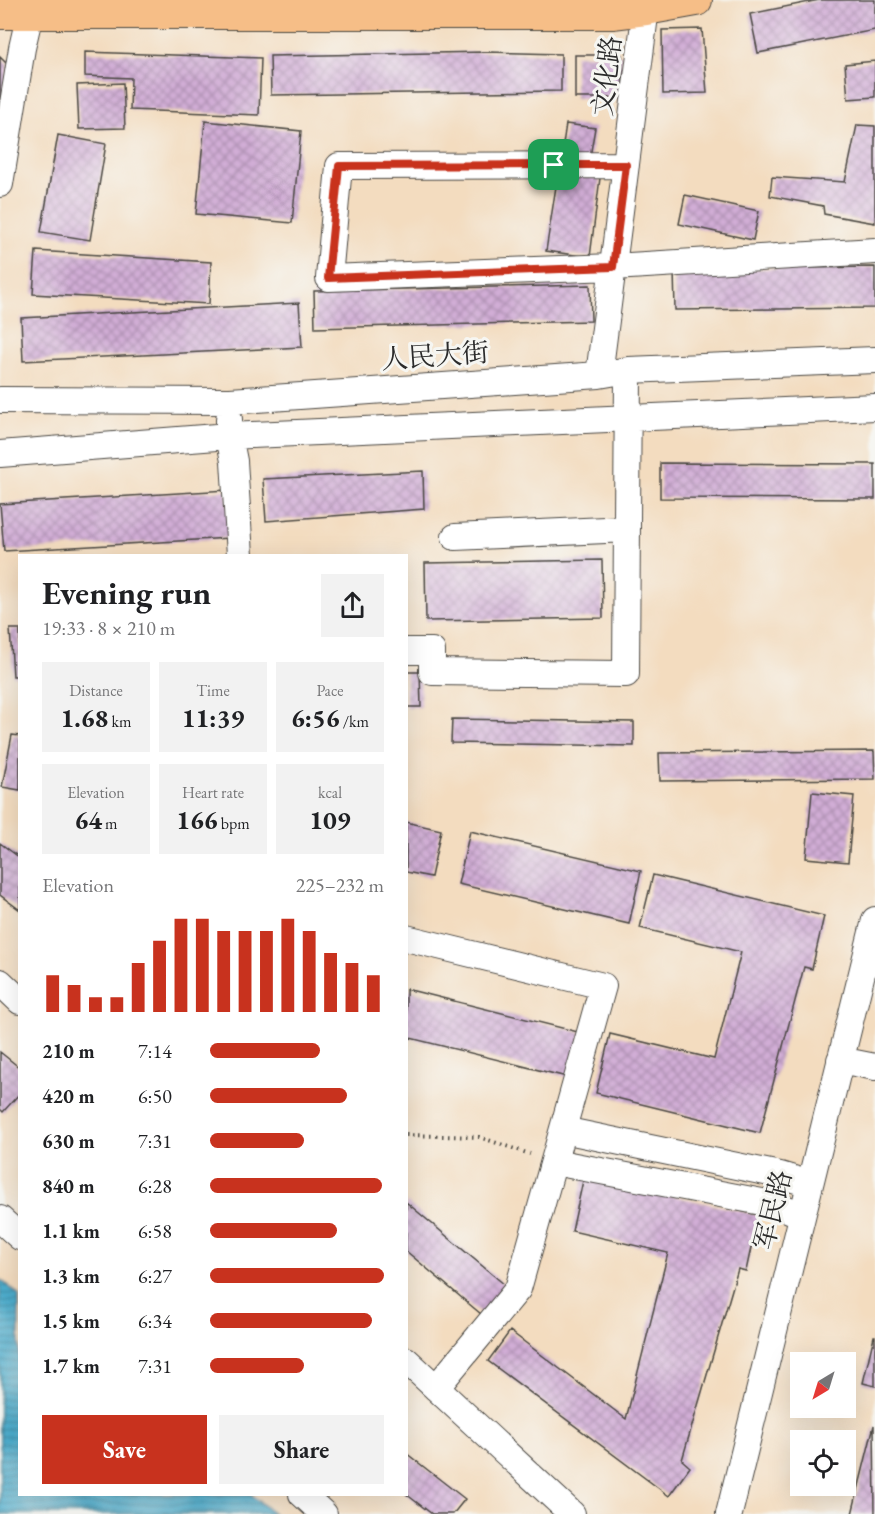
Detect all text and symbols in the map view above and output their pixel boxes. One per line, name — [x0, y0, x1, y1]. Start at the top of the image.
street label: 文化路 — [584, 34, 629, 118]
pin — [528, 139, 579, 190]
icon: arrive — [537, 148, 570, 181]
street label: 人民大街 — [380, 334, 490, 377]
text: Evening run — [42, 571, 211, 614]
button: share — [321, 574, 384, 637]
text: 19:33 · 8 × 210 m — [42, 615, 175, 641]
text: Distance — [69, 680, 123, 701]
text: Time — [196, 680, 230, 701]
text: Pace — [317, 680, 343, 701]
text: 1.68 — [61, 701, 108, 735]
text: 11:39 — [182, 701, 244, 735]
text: 6:56 — [291, 701, 340, 735]
text: km — [108, 711, 131, 732]
text: /km — [340, 711, 369, 732]
text: Elevation — [67, 782, 125, 803]
text: Heart rate — [182, 782, 244, 803]
text: kcal — [318, 782, 342, 803]
text: 64 — [74, 803, 102, 837]
text: 166 — [176, 803, 218, 837]
text: 109 — [309, 803, 351, 837]
text: m — [102, 813, 118, 834]
text: bpm — [218, 813, 250, 834]
text: Elevation — [42, 872, 114, 898]
text: 225–232 m — [296, 872, 384, 898]
text: 210 m — [42, 1038, 95, 1064]
text: 7:14 — [138, 1038, 172, 1064]
text: 420 m — [42, 1083, 95, 1109]
text: 6:50 — [138, 1083, 172, 1109]
text: 630 m — [42, 1128, 95, 1154]
text: 7:31 — [138, 1128, 172, 1154]
street label: 军民路 — [746, 1166, 799, 1253]
text: 840 m — [42, 1173, 95, 1199]
text: 6:28 — [138, 1173, 172, 1199]
text: 1.1 km — [42, 1218, 100, 1244]
text: 6:58 — [138, 1218, 172, 1244]
text: 1.3 km — [42, 1263, 100, 1289]
text: 6:27 — [138, 1263, 172, 1289]
text: 1.5 km — [42, 1308, 100, 1334]
text: 6:34 — [138, 1308, 172, 1334]
north arrow — [790, 1352, 856, 1418]
map controls — [790, 1352, 856, 1496]
text: 1.7 km — [42, 1353, 100, 1379]
text: 7:31 — [138, 1353, 172, 1379]
button: Save — [42, 1415, 207, 1484]
button: Share — [219, 1415, 384, 1484]
button: locate — [790, 1430, 856, 1496]

